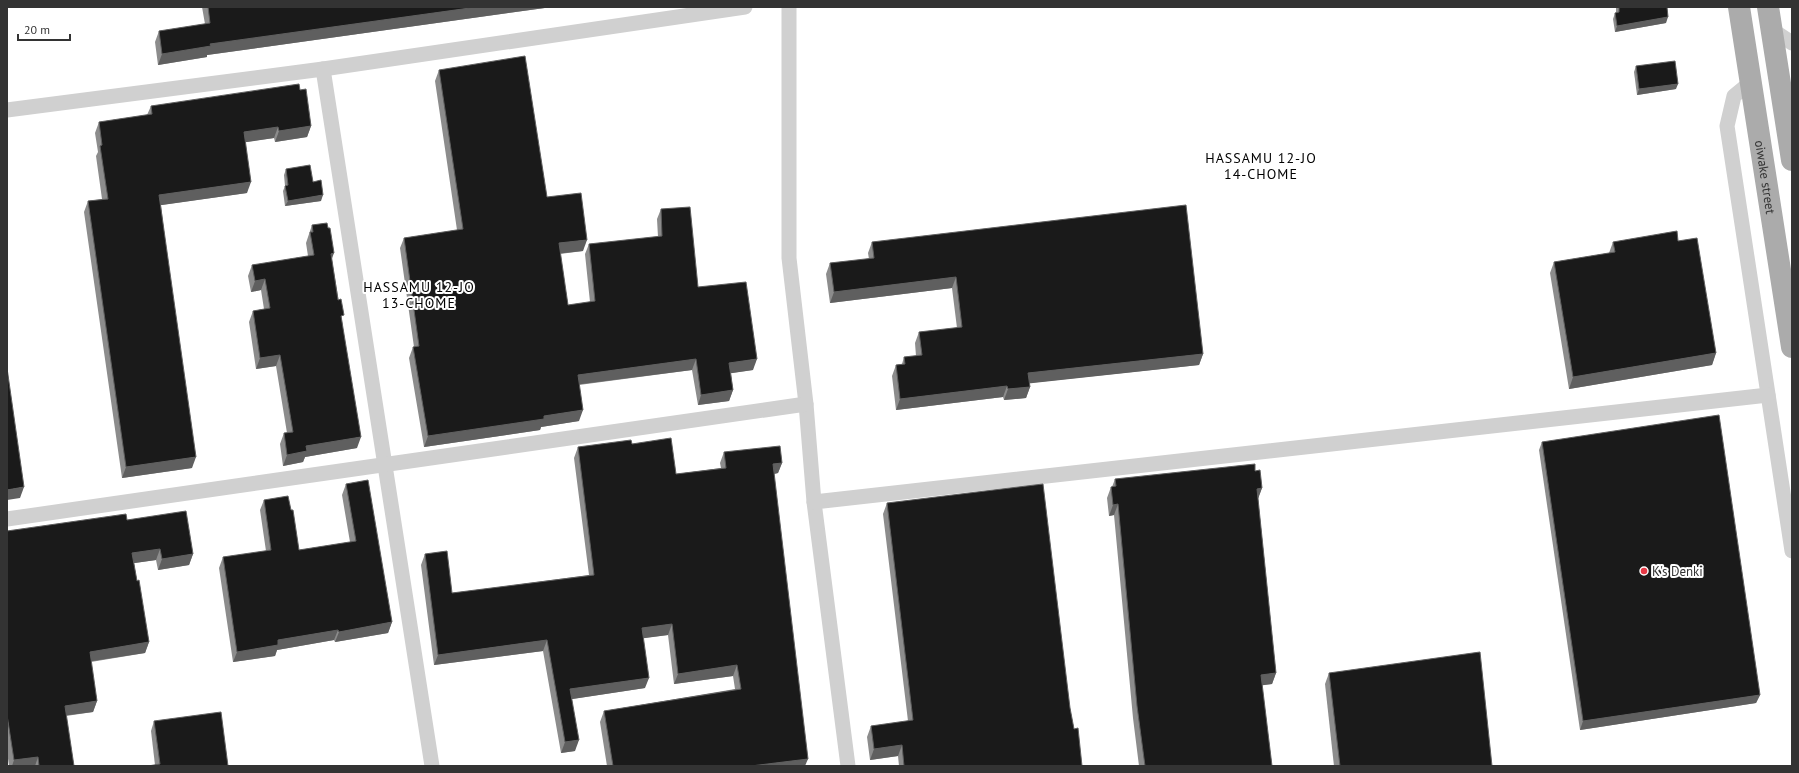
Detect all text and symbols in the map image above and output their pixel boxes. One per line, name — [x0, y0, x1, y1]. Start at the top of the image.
scale bar — [18, 16, 70, 42]
text: 20 m — [24, 22, 50, 37]
street label: oiwake street — [1751, 139, 1779, 216]
district label: HASSAMU 12-JO 14-CHOME — [1205, 149, 1317, 183]
district label: HASSAMU 12-JO 13-CHOME — [363, 278, 475, 312]
place label: K's Denki — [1652, 563, 1703, 580]
marker: K's Denki — [1639, 566, 1649, 576]

